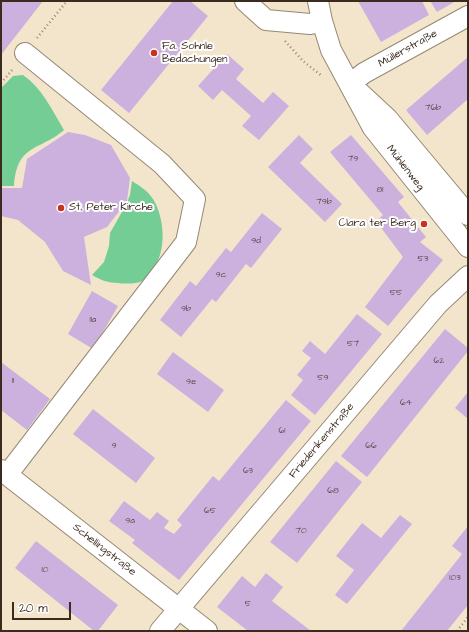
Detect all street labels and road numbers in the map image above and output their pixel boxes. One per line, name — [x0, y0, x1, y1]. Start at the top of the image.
street label: Müllerstraße — [376, 27, 440, 71]
street label: Mühlenweg — [383, 143, 427, 193]
street label: Friederikenstraße — [287, 401, 357, 481]
street label: Schellingstraße — [70, 521, 138, 579]

